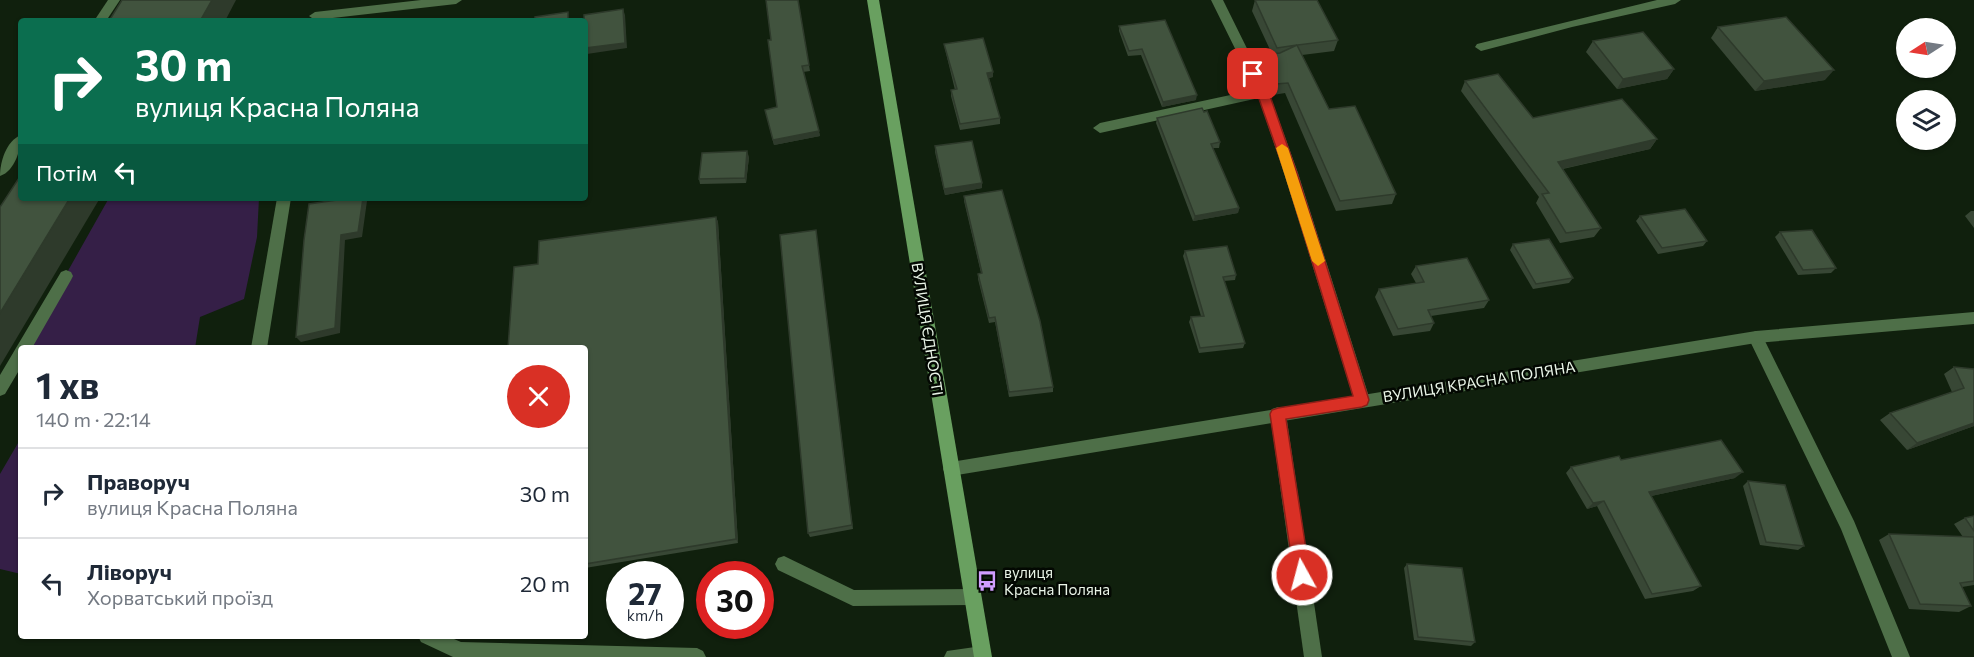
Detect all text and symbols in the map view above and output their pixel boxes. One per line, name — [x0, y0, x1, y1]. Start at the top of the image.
north arrow — [1896, 18, 1956, 78]
map controls — [1896, 18, 1956, 150]
text: 30 m — [135, 38, 232, 90]
icon: right — [36, 42, 114, 120]
pin — [1227, 48, 1278, 99]
icon: arrive — [1236, 57, 1269, 90]
text: вулиця Красна Поляна — [135, 90, 420, 123]
button: layers — [1896, 90, 1956, 150]
icon: left — [109, 156, 142, 189]
text: Потім — [36, 159, 97, 186]
street label: ВУЛИЦЯ ЄДНОСТІ — [909, 261, 947, 397]
street label: ВУЛИЦЯ КРАСНА ПОЛЯНА — [1381, 357, 1577, 405]
text: 1 хв — [36, 362, 99, 406]
button: close — [507, 365, 570, 428]
text: 140 m · 22:14 — [36, 407, 151, 431]
text: Праворуч — [87, 468, 190, 495]
icon: right — [36, 477, 69, 510]
text: 30 m — [520, 480, 570, 507]
text: вулиця Красна Поляна — [87, 495, 298, 519]
position arrow — [1270, 543, 1334, 607]
text: Ліворуч — [87, 558, 172, 585]
speed limit sign: 30 — [696, 561, 774, 639]
place label: вулиця Красна Поляна — [1004, 563, 1110, 598]
icon: left — [36, 567, 69, 600]
bus stop icon: вулиця Красна Поляна — [975, 569, 999, 593]
text: 20 m — [520, 570, 570, 597]
text: 27 — [628, 574, 662, 611]
text: Хорватський проїзд — [87, 585, 273, 609]
text: km/h — [627, 606, 663, 624]

